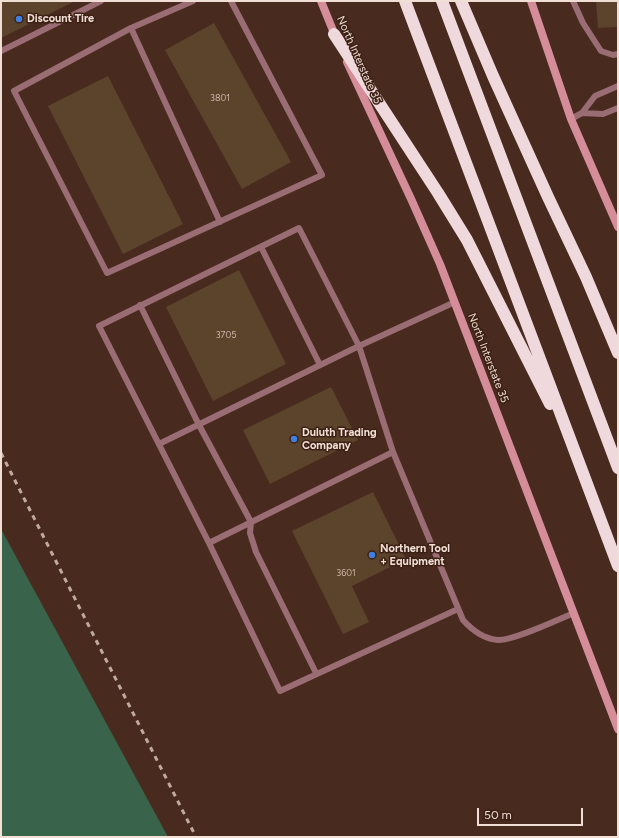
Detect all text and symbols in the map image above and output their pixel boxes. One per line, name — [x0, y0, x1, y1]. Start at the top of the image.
place label: Discount Tire — [27, 12, 94, 26]
marker: Discount Tire — [14, 14, 24, 24]
street label: North Interstate 35 — [334, 14, 384, 106]
house number: 3801 — [210, 93, 230, 103]
street label: North Interstate 35 — [465, 311, 511, 405]
house number: 3705 — [216, 330, 236, 340]
place label: Duluth Trading Company — [302, 426, 377, 452]
marker: Duluth Trading Company — [289, 434, 299, 444]
place label: Northern Tool + Equipment — [380, 542, 450, 568]
marker: Northern Tool + Equipment — [367, 550, 377, 560]
house number: 3601 — [336, 568, 356, 578]
scale bar — [479, 800, 585, 826]
text: 50 m — [484, 808, 512, 822]

